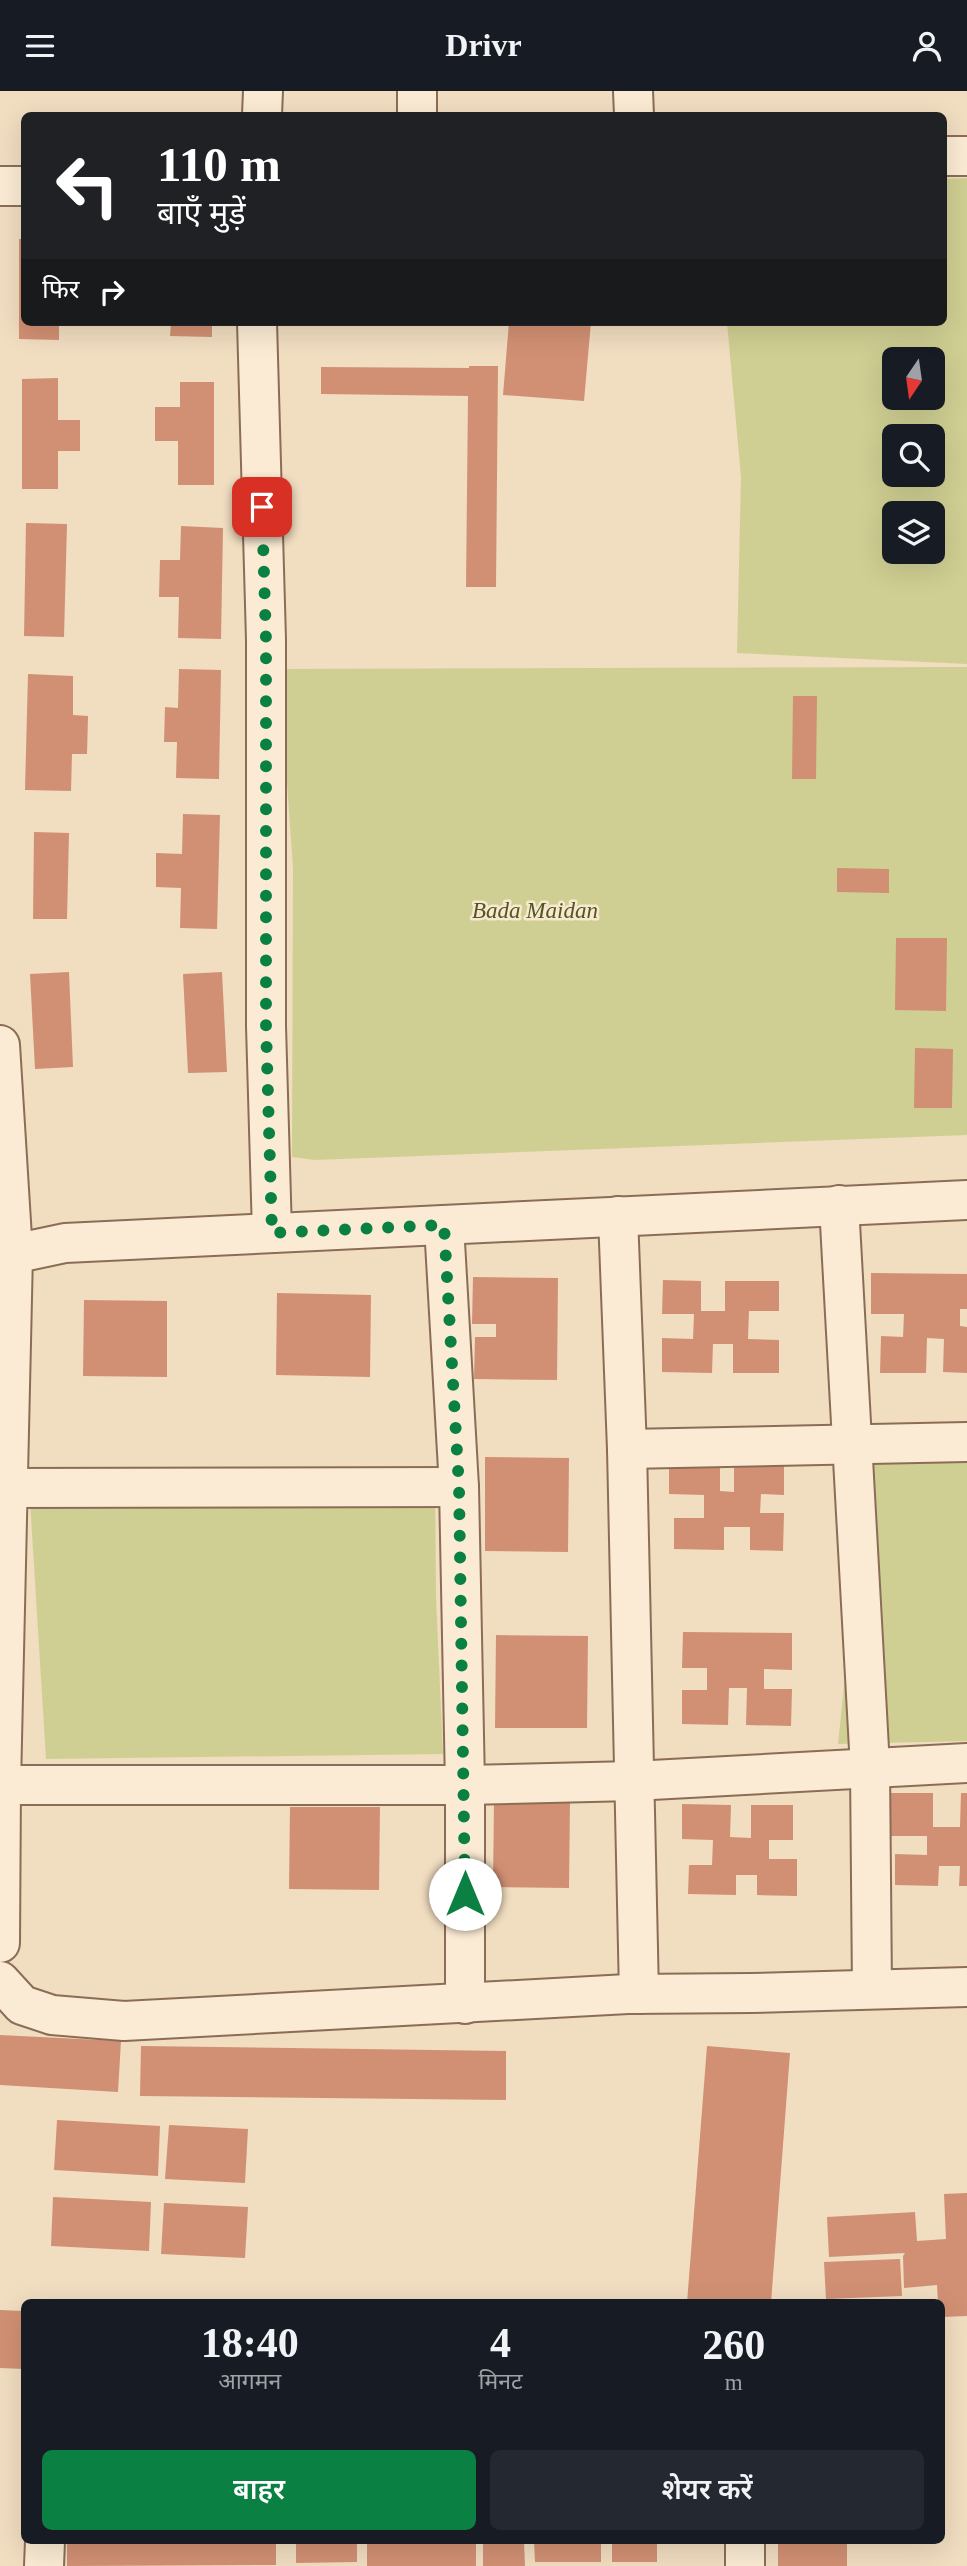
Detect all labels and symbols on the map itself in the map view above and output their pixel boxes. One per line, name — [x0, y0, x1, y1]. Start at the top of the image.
north arrow — [882, 347, 945, 409]
pin — [232, 477, 292, 537]
park label: Bada Maidan — [472, 898, 598, 923]
position arrow — [428, 1857, 502, 1931]

